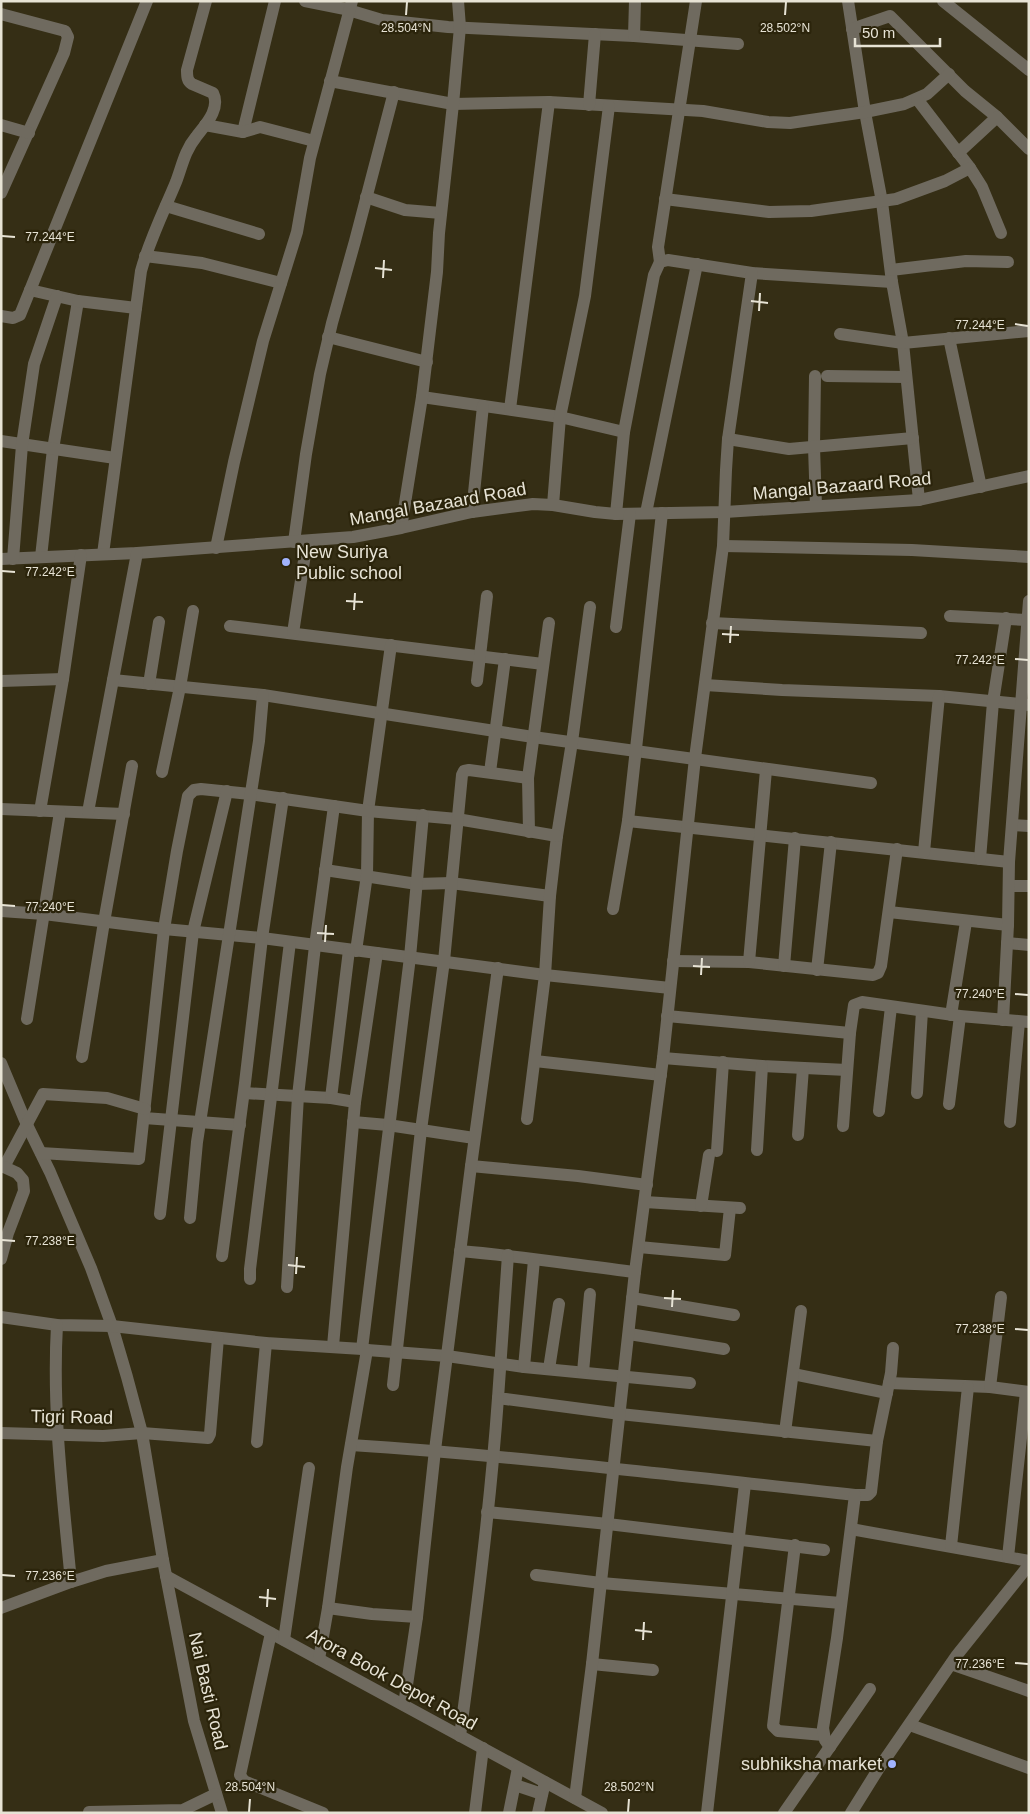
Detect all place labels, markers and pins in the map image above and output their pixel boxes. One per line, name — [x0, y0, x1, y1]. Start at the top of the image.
place label: New Suriya Public school — [296, 542, 402, 583]
marker: New Suriya Public school — [280, 556, 292, 568]
place label: subhiksha market — [741, 1754, 882, 1774]
marker: subhiksha market — [886, 1758, 898, 1770]

